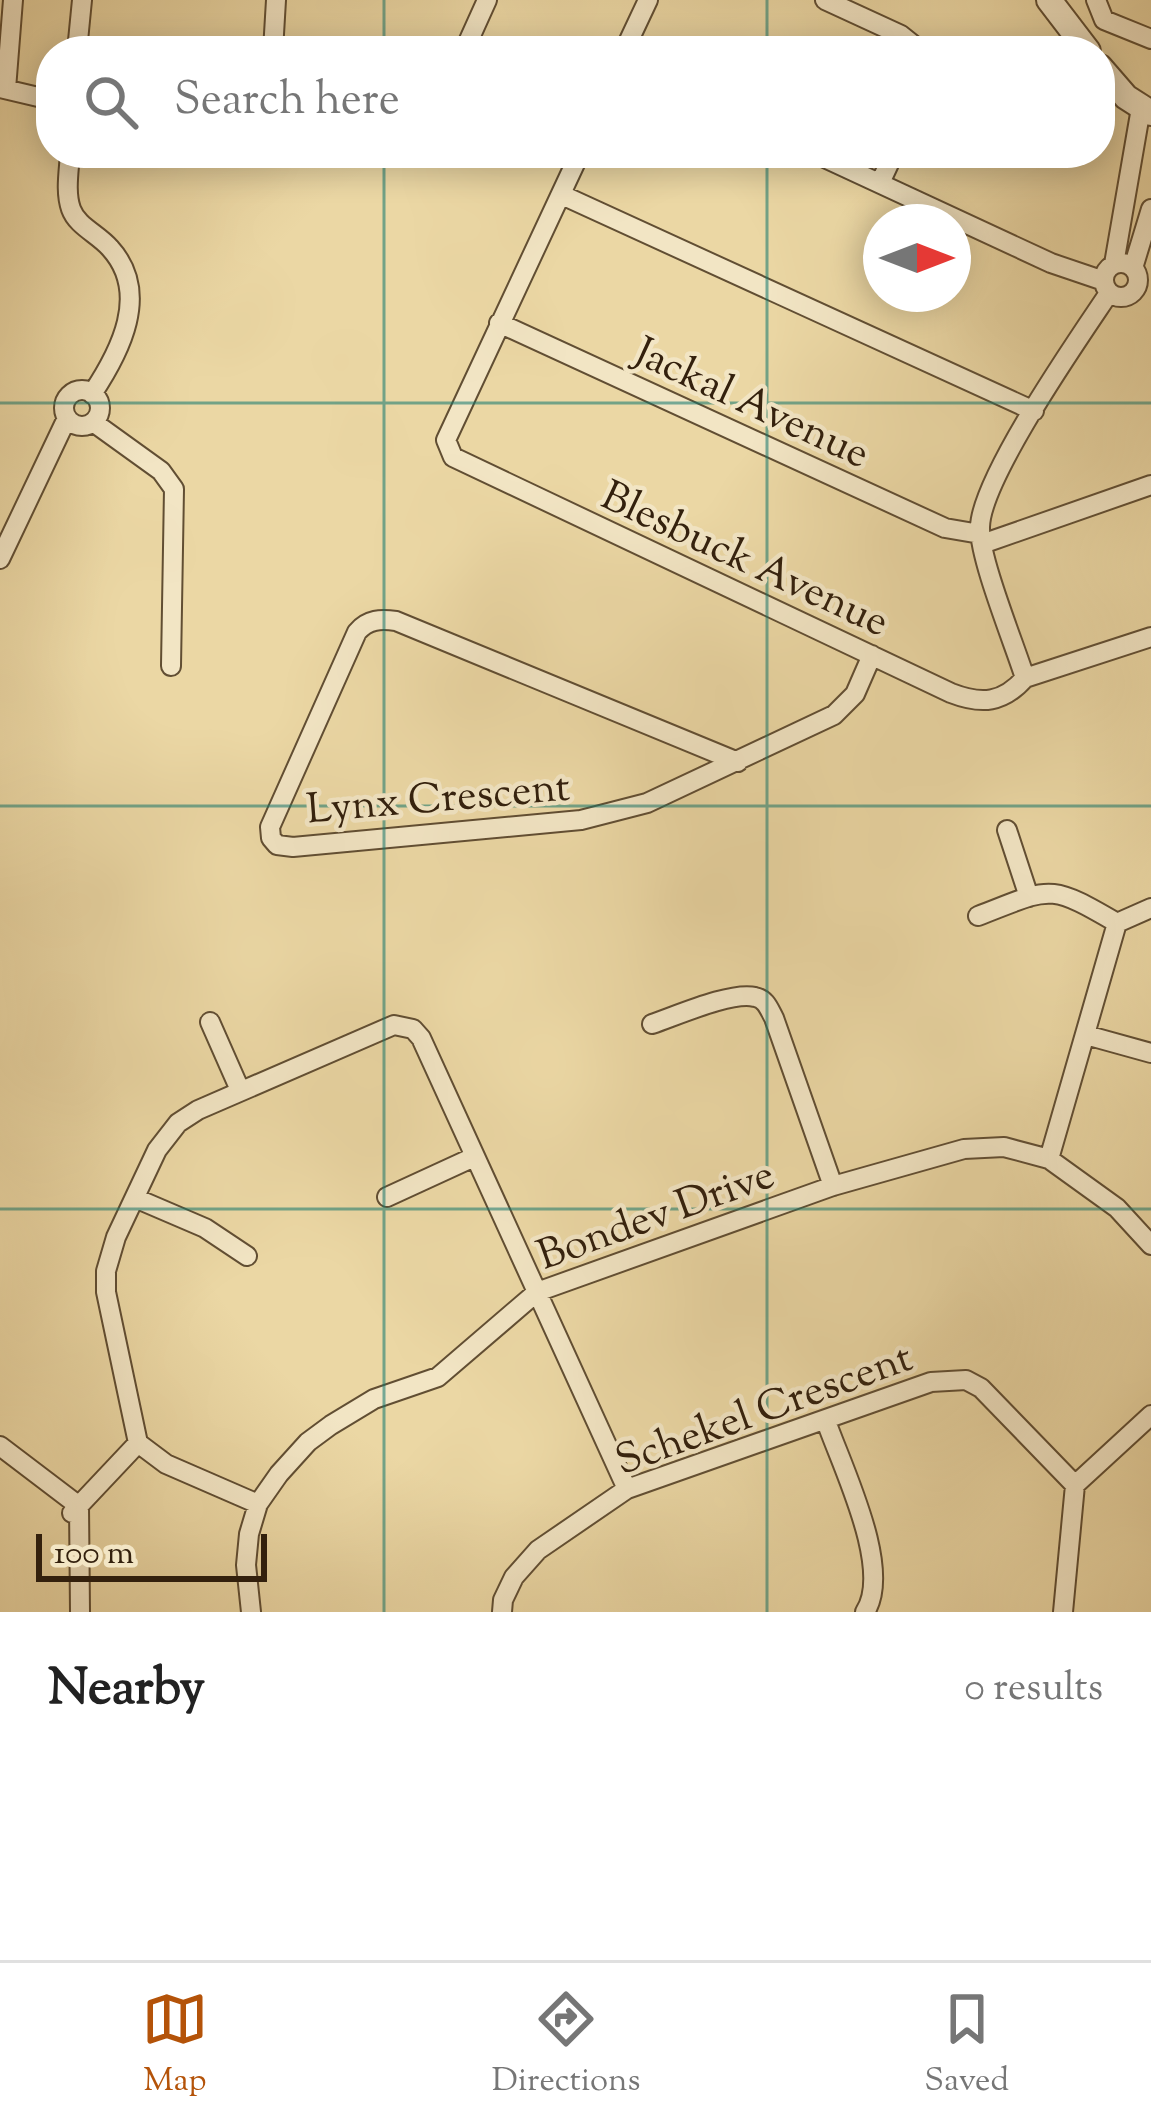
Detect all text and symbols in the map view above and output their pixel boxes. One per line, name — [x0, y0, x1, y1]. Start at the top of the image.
search box — [36, 36, 1115, 168]
icon: search — [78, 69, 144, 135]
text: Search here — [174, 70, 400, 135]
north arrow — [863, 204, 971, 312]
street label: Jackal Avenue — [622, 324, 878, 486]
street label: Blesbuck Avenue — [590, 469, 898, 655]
street label: Lynx Crescent — [304, 760, 573, 842]
street label: Bondev Drive — [530, 1147, 784, 1288]
street label: Schekel Crescent — [608, 1330, 922, 1493]
scale bar — [36, 1528, 267, 1581]
text: 100 m — [54, 1531, 134, 1579]
text: Nearby — [48, 1654, 205, 1727]
text: 0 results — [964, 1662, 1103, 1718]
tab: Map — [142, 1986, 208, 2106]
tab: Directions — [492, 1986, 641, 2106]
tab: Saved — [924, 1986, 1009, 2106]

